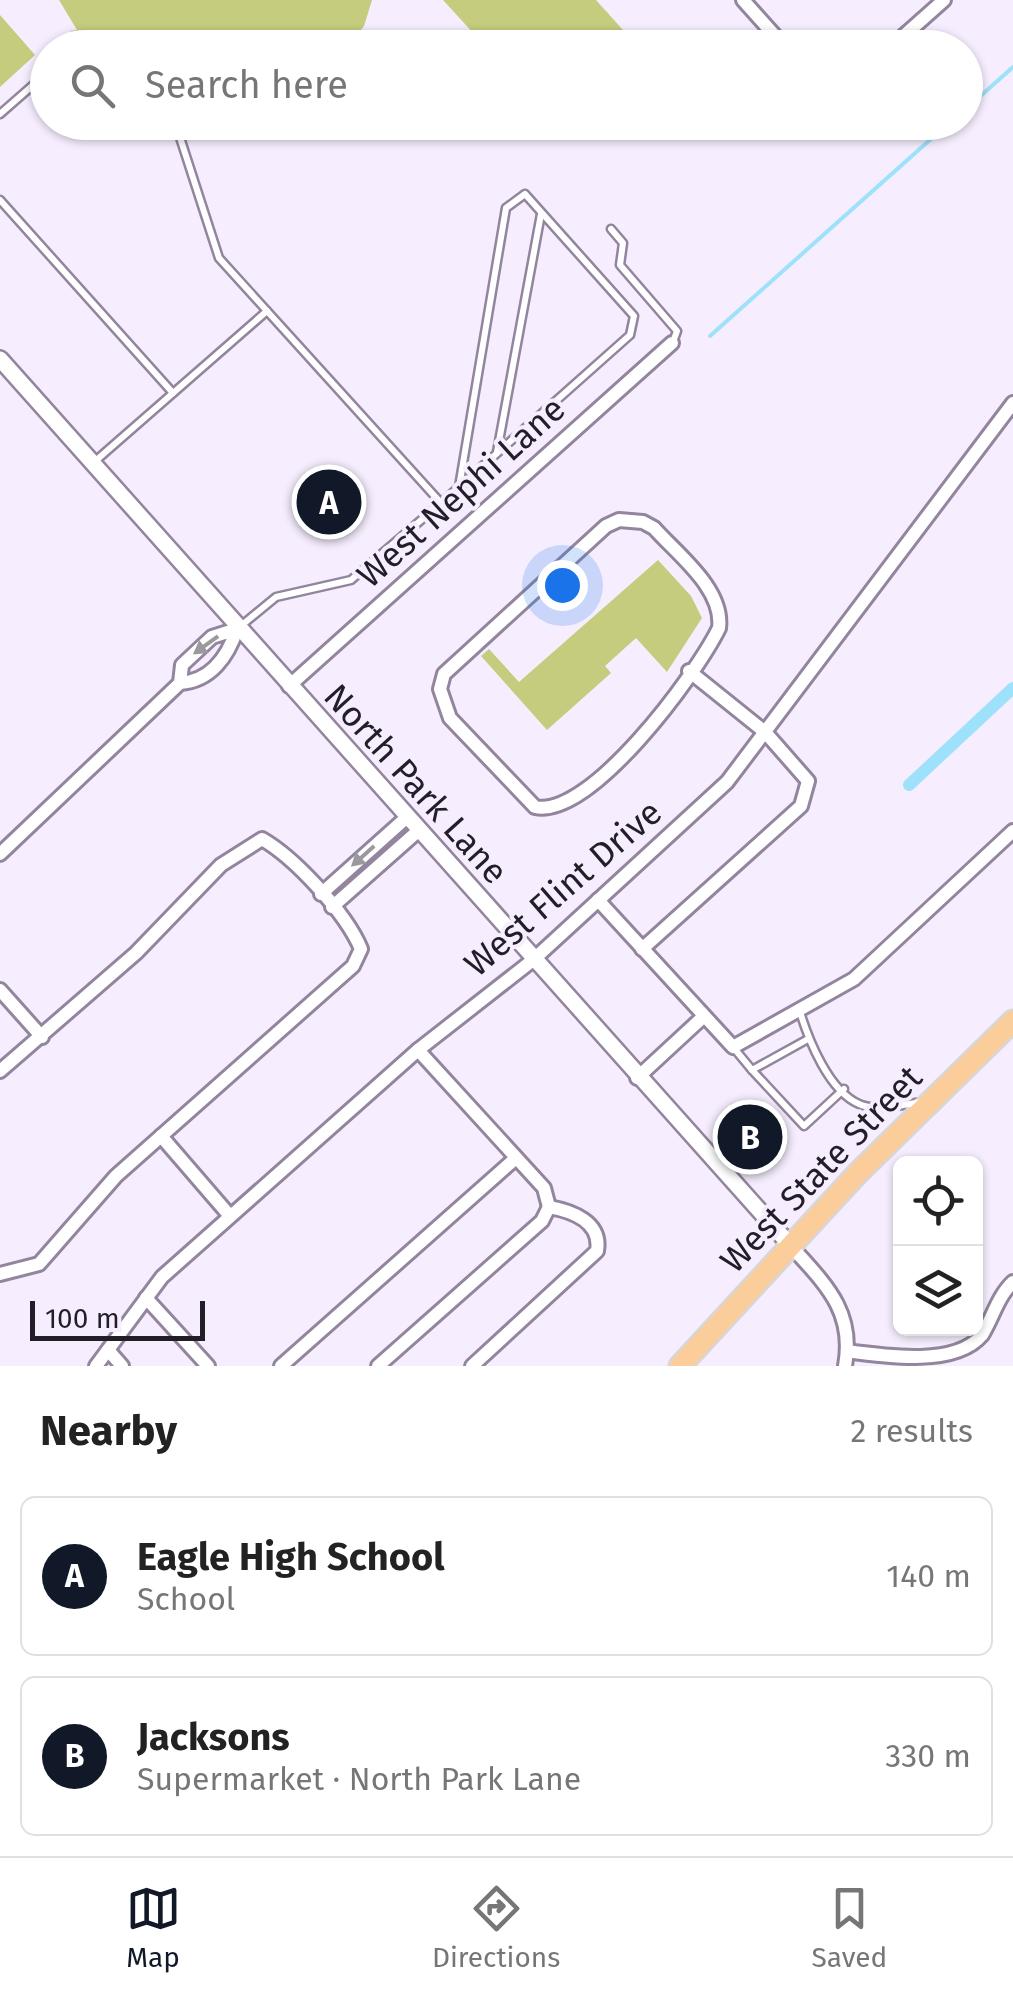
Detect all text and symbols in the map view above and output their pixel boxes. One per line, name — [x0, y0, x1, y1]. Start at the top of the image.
search box — [30, 30, 983, 140]
icon: search — [65, 58, 120, 113]
text: Search here — [145, 62, 348, 108]
street label: West Nephi Lane — [348, 388, 574, 596]
pin: A — [296, 464, 362, 540]
your location — [537, 560, 588, 611]
one-way arrow — [194, 634, 220, 655]
street label: North Park Lane — [315, 676, 517, 892]
street label: West Flint Drive — [456, 791, 670, 985]
one-way arrow — [351, 845, 376, 867]
street label: West State Street — [711, 1056, 931, 1281]
pin: B — [718, 1100, 782, 1174]
map controls — [893, 1156, 983, 1336]
button: locate — [893, 1156, 983, 1246]
button: layers — [893, 1246, 983, 1336]
scale bar — [30, 1296, 205, 1340]
text: 100 m — [45, 1302, 120, 1335]
text: Nearby — [40, 1406, 177, 1456]
text: 2 results — [850, 1412, 973, 1450]
text: Eagle High School — [137, 1534, 444, 1580]
text: A — [65, 1557, 84, 1595]
text: 140 m — [886, 1557, 971, 1595]
text: School — [137, 1580, 235, 1618]
text: Jacksons — [137, 1714, 290, 1760]
text: B — [65, 1737, 84, 1775]
text: 330 m — [885, 1737, 971, 1775]
text: Supermarket · North Park Lane — [137, 1760, 581, 1798]
tab: Map — [126, 1881, 181, 1974]
tab: Directions — [432, 1881, 560, 1974]
tab: Saved — [812, 1881, 887, 1974]

